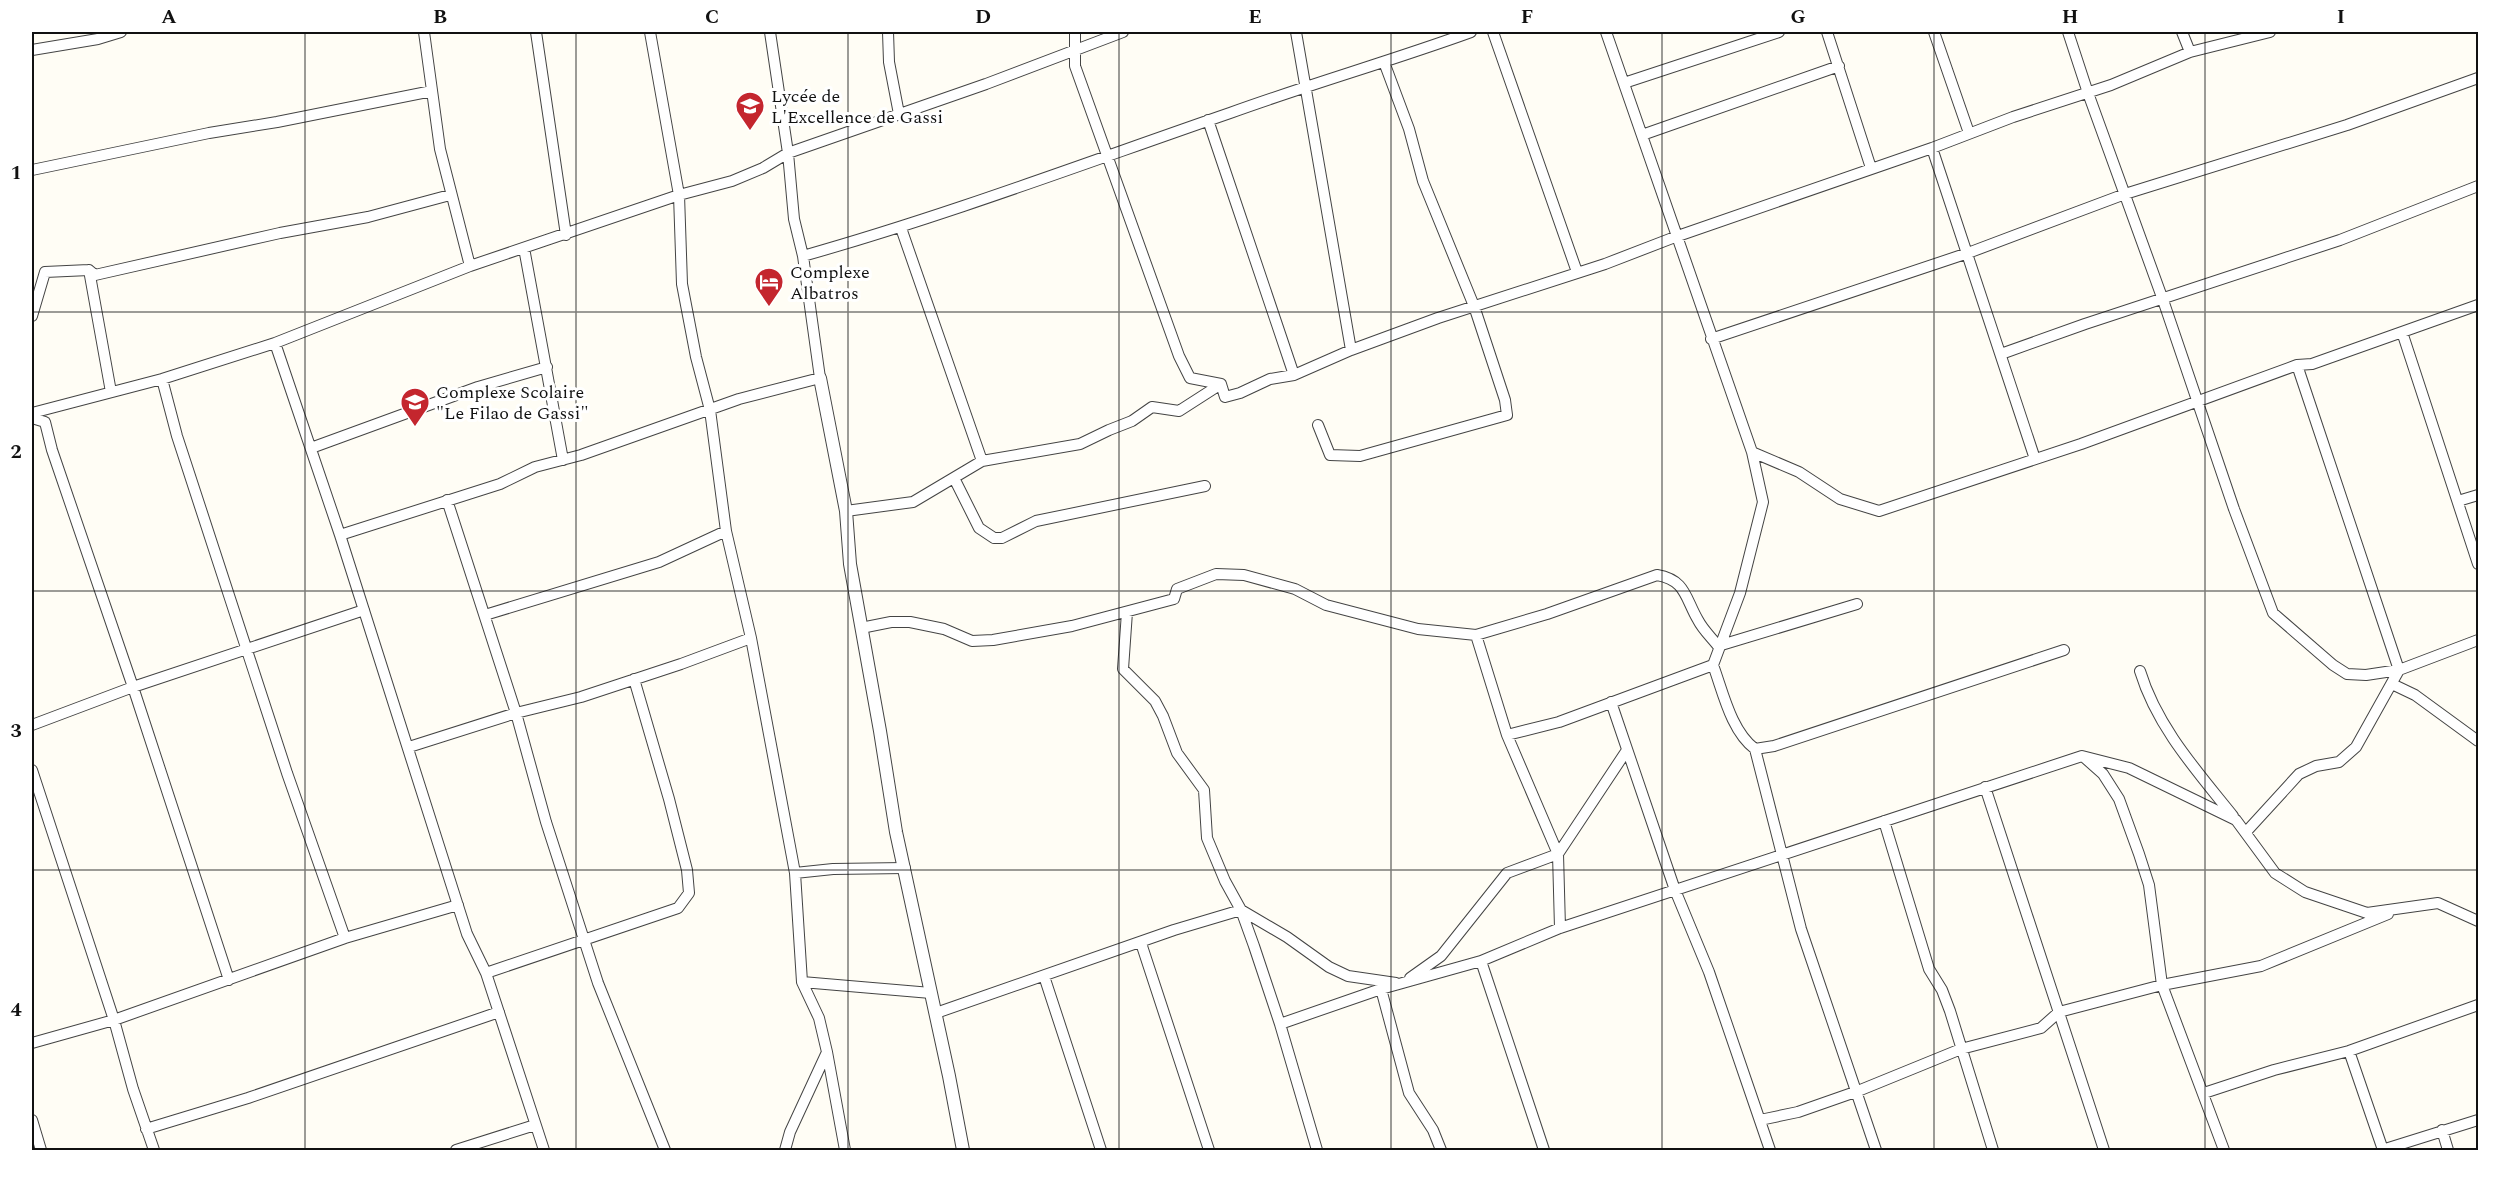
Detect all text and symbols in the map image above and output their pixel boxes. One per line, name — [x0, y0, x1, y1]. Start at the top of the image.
text: A — [161, 2, 177, 32]
text: B — [433, 2, 447, 32]
text: C — [705, 2, 719, 32]
text: D — [975, 2, 991, 32]
text: E — [1248, 2, 1262, 32]
text: F — [1521, 2, 1533, 32]
text: G — [1790, 2, 1806, 32]
text: H — [2062, 2, 2078, 32]
text: I — [2337, 2, 2345, 32]
place label: Lycée de L'Excellence de Gassi — [771, 83, 943, 131]
school or university icon: Lycée de L'Excellence de Gassi — [734, 90, 766, 132]
text: 1 — [10, 158, 22, 188]
place label: Complexe Albatros — [790, 259, 870, 307]
hotel icon: Complexe Albatros — [753, 266, 785, 308]
place label: Complexe Scolaire "Le Filao de Gassi" — [436, 379, 589, 427]
school or university icon: Complexe Scolaire "Le Filao de Gassi" — [399, 386, 431, 428]
text: 2 — [10, 437, 22, 467]
text: 3 — [10, 716, 22, 746]
text: 4 — [10, 995, 22, 1025]

